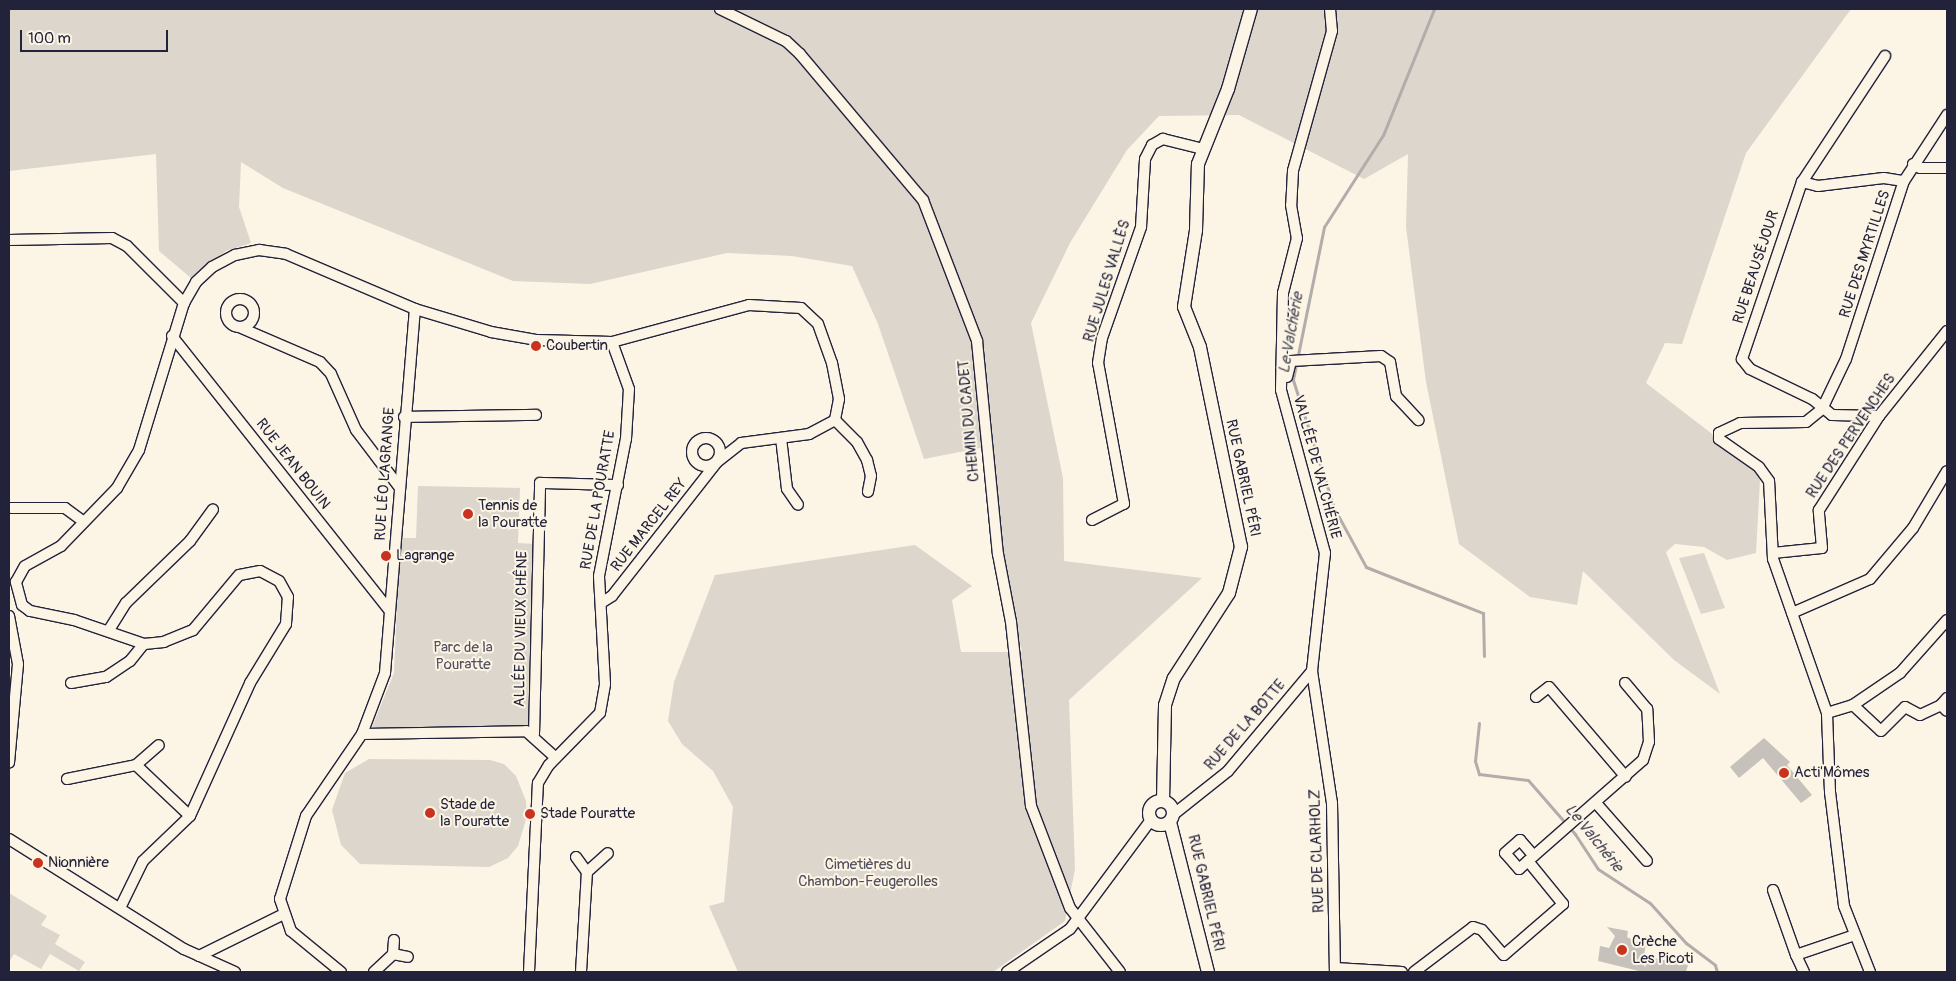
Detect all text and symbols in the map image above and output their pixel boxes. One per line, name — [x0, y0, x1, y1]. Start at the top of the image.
scale bar — [22, 20, 170, 52]
text: 100 m — [28, 29, 71, 48]
street label: RUE DES MYRTILLES — [1836, 188, 1894, 320]
street label: RUE BEAUSÉJOUR — [1729, 208, 1783, 326]
street label: RUE JULES VALLÈS — [1080, 218, 1134, 344]
water label: Le Valchérie — [1274, 291, 1308, 375]
place label: Coubertin — [546, 337, 608, 355]
marker: Coubertin — [530, 340, 542, 352]
street label: CHEMIN DU CADET — [955, 359, 983, 483]
street label: RUE DES PERVENCHES — [1803, 370, 1899, 502]
street label: VALLÉE DE VALCHÉRIE — [1289, 393, 1345, 541]
street label: RUE LÉO LAGRANGE — [371, 407, 399, 541]
street label: RUE JEAN BOUIN — [252, 415, 334, 513]
street label: RUE GABRIEL PÉRI — [1222, 418, 1264, 538]
street label: RUE DE LA POURATTE — [577, 429, 619, 571]
street label: RUE MARCEL REY — [607, 475, 691, 575]
place label: Tennis de la Pouratte — [478, 496, 547, 531]
marker: Tennis de la Pouratte — [462, 508, 474, 520]
place label: Lagrange — [396, 547, 454, 565]
marker: Lagrange — [380, 550, 392, 562]
street label: ALLÉE DU VIEUX CHÊNE — [511, 551, 531, 707]
park label: Parc de la Pouratte — [433, 638, 493, 673]
street label: RUE DE LA BOTTE — [1201, 676, 1289, 774]
place label: Acti'Mômes — [1794, 764, 1869, 782]
marker: Acti'Mômes — [1778, 767, 1790, 779]
street label: RUE DE CLARHOLZ — [1306, 789, 1328, 913]
place label: Stade de la Pouratte — [440, 795, 509, 830]
water label: Le Valchérie — [1561, 800, 1627, 876]
place label: Stade Pouratte — [540, 805, 635, 823]
marker: Stade de la Pouratte — [424, 807, 436, 819]
marker: Stade Pouratte — [524, 808, 536, 820]
street label: RUE GABRIEL PÉRI — [1184, 833, 1228, 953]
place label: Nionnière — [48, 854, 109, 872]
park label: Cimetières du Chambon-Feugerolles — [798, 855, 938, 890]
marker: Nionnière — [32, 857, 44, 869]
place label: Crèche Les Picoti — [1632, 932, 1693, 967]
marker: Crèche Les Picoti — [1616, 944, 1628, 956]

